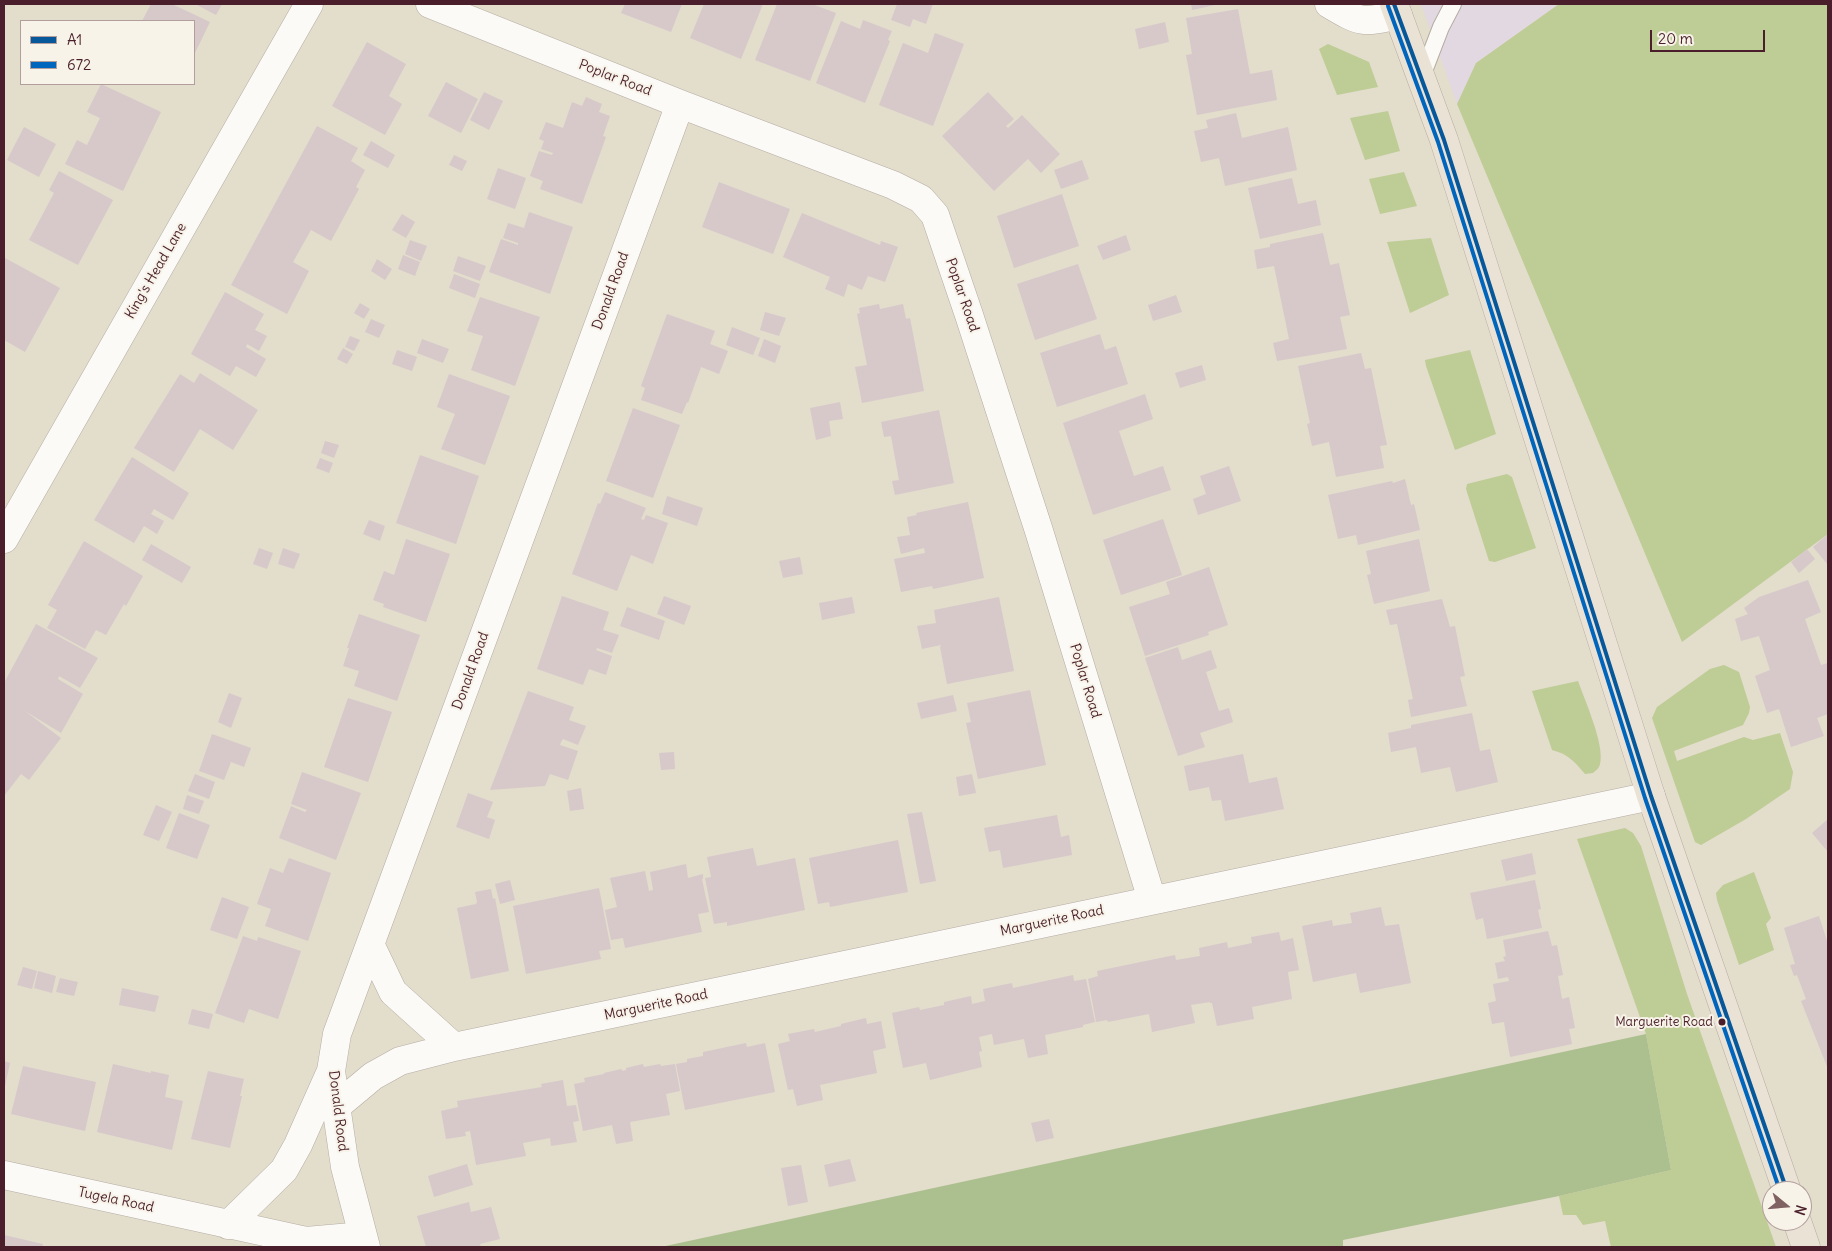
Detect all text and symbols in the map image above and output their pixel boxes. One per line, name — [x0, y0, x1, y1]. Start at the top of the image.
legend — [20, 20, 195, 85]
scale bar — [1652, 20, 1767, 52]
text: 20 m — [1658, 29, 1693, 48]
text: A1 — [67, 30, 82, 49]
text: 672 — [67, 55, 91, 74]
street label: Poplar Road — [576, 56, 654, 100]
street label: King's Head Lane — [122, 220, 190, 322]
street label: Donald Road — [589, 250, 633, 332]
street label: Poplar Road — [942, 256, 982, 334]
street label: Donald Road — [449, 630, 493, 712]
street label: Poplar Road — [1066, 642, 1104, 720]
street label: Marguerite Road — [999, 902, 1105, 940]
street label: Marguerite Road — [603, 986, 709, 1024]
place label: Marguerite Road — [1615, 1014, 1713, 1030]
marker: Marguerite Road — [1717, 1017, 1727, 1027]
street label: Donald Road — [325, 1070, 351, 1152]
north arrow — [1762, 1181, 1812, 1231]
street label: Tugela Road — [77, 1184, 155, 1216]
text: N — [1790, 1203, 1810, 1217]

